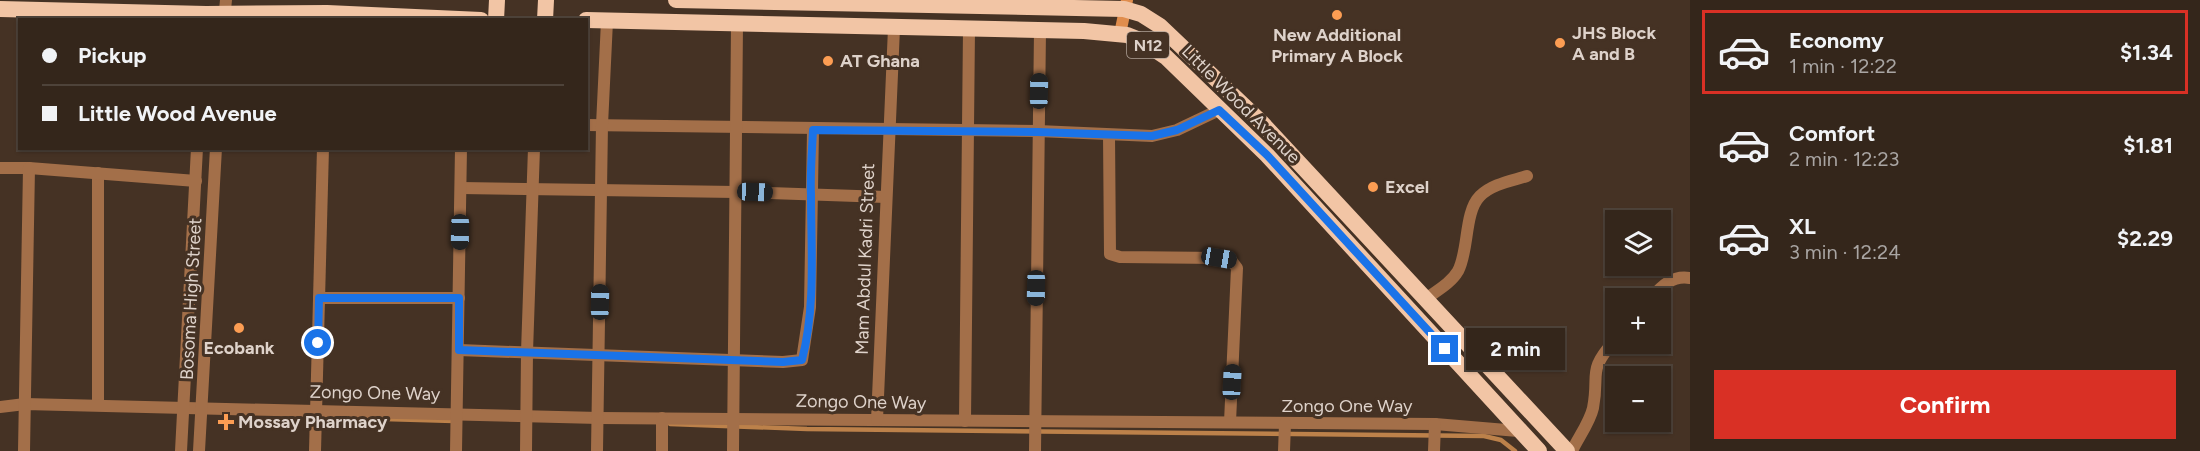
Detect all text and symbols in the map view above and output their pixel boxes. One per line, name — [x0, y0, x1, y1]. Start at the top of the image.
marker: New Additional Primary A Block — [1330, 8, 1344, 22]
place label: JHS Block A and B — [1572, 22, 1656, 65]
place label: New Additional Primary A Block — [1271, 24, 1403, 67]
icon: car — [1717, 25, 1771, 79]
text: Economy — [1789, 27, 1884, 54]
road number: N12 — [1127, 32, 1169, 58]
marker: JHS Block A and B — [1553, 36, 1567, 50]
text: $1.34 — [2120, 39, 2173, 66]
street label: Little Wood Avenue — [1177, 40, 1305, 168]
text: Pickup — [78, 42, 147, 69]
place label: AT Ghana — [840, 50, 920, 72]
marker: AT Ghana — [821, 54, 835, 68]
text: 1 min · 12:22 — [1789, 54, 1897, 78]
car — [1030, 73, 1048, 109]
text: Little Wood Avenue — [78, 100, 277, 127]
icon: car — [1717, 118, 1771, 172]
text: Comfort — [1789, 120, 1875, 147]
text: $1.81 — [2123, 132, 2173, 159]
text: 2 min · 12:23 — [1789, 147, 1899, 171]
street label: Mam Abdul Kadri Street — [851, 163, 879, 355]
place label: Excel — [1385, 176, 1429, 198]
marker: Excel — [1366, 180, 1380, 194]
car — [737, 182, 773, 202]
map controls — [1605, 210, 1671, 432]
button: layers — [1605, 210, 1671, 276]
icon: car — [1717, 211, 1771, 265]
text: XL — [1789, 213, 1816, 240]
car — [451, 214, 469, 250]
street label: Bosoma High Street — [176, 217, 206, 381]
text: $2.29 — [2117, 225, 2173, 252]
text: 3 min · 12:24 — [1789, 240, 1901, 264]
car — [1200, 246, 1238, 270]
car — [1027, 270, 1045, 306]
car — [591, 284, 609, 320]
button: + — [1605, 288, 1671, 354]
marker: Ecobank — [232, 321, 246, 335]
callout: 2 min — [1466, 328, 1565, 370]
route start — [304, 329, 331, 356]
route end — [1431, 335, 1458, 362]
place label: Ecobank — [203, 337, 275, 359]
text: 2 min — [1490, 337, 1541, 361]
car — [1222, 364, 1242, 400]
button: − — [1605, 366, 1671, 432]
button: Confirm — [1714, 370, 2176, 439]
street label: Zongo One Way — [309, 381, 441, 405]
street label: Zongo One Way — [795, 390, 927, 414]
street label: Zongo One Way — [1282, 395, 1413, 417]
place label: Mossay Pharmacy — [238, 411, 388, 433]
marker: Mossay Pharmacy — [219, 415, 233, 429]

